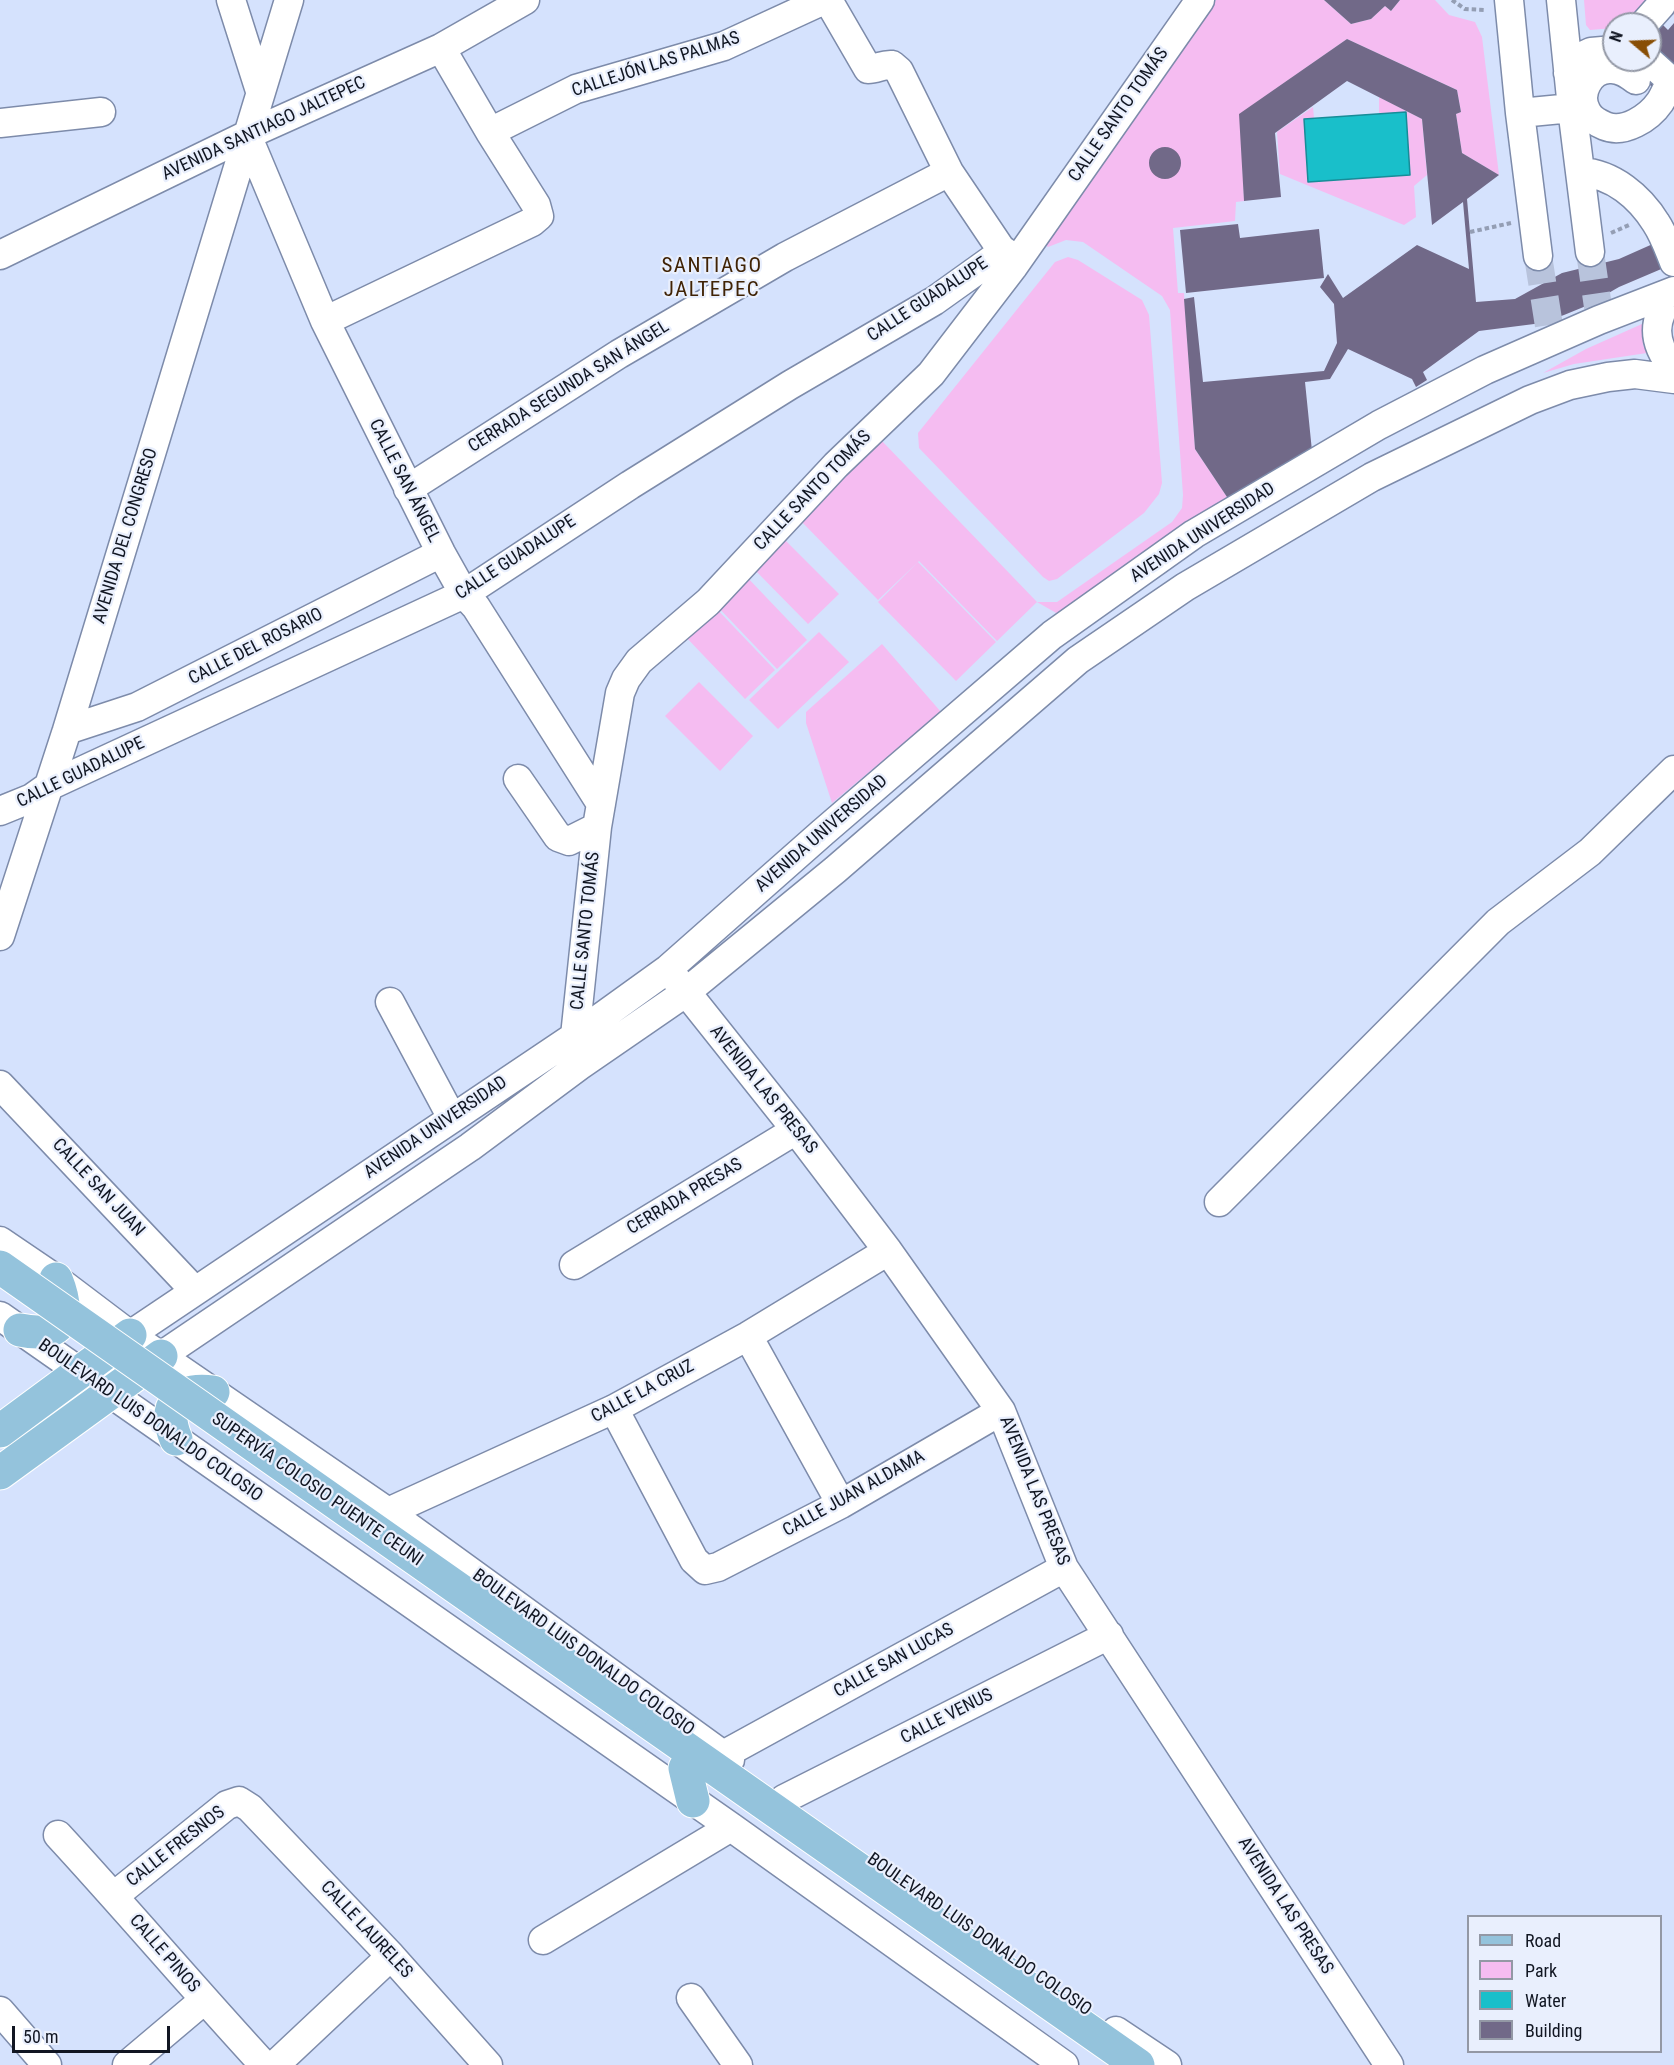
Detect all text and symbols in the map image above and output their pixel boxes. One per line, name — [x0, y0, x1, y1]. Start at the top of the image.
north arrow — [1602, 12, 1662, 72]
street label: CALLEJÓN LAS PALMAS — [569, 28, 743, 102]
text: N — [1606, 29, 1627, 44]
street label: CALLE SANTO TOMÁS — [1065, 44, 1173, 186]
street label: AVENIDA SANTIAGO JALTEPEC — [159, 72, 369, 186]
street label: CALLE GUADALUPE — [864, 253, 992, 347]
district label: SANTIAGO JALTEPEC — [661, 254, 763, 304]
street label: CERRADA SEGUNDA SAN ÁNGEL — [465, 316, 673, 458]
street label: CALLE SAN ÁNGEL — [364, 416, 444, 546]
street label: CALLE SANTO TOMÁS — [750, 426, 876, 556]
street label: AVENIDA DEL CONGRESO — [89, 446, 163, 626]
street label: AVENIDA UNIVERSIDAD — [1127, 478, 1279, 588]
street label: CALLE GUADALUPE — [452, 511, 580, 605]
street label: CALLE DEL ROSARIO — [185, 604, 327, 690]
street label: CALLE GUADALUPE — [14, 733, 148, 813]
street label: AVENIDA UNIVERSIDAD — [752, 771, 892, 897]
street label: CALLE SANTO TOMÁS — [567, 851, 605, 1011]
street label: AVENIDA LAS PRESAS — [705, 1021, 821, 1159]
street label: AVENIDA UNIVERSIDAD — [360, 1072, 512, 1184]
street label: CALLE SAN JUAN — [47, 1135, 149, 1241]
street label: CERRADA PRESAS — [623, 1154, 747, 1240]
street label: BOULEVARD LUIS DONALDO COLOSIO — [34, 1335, 266, 1507]
street label: CALLE LA CRUZ — [588, 1356, 698, 1428]
street label: SUPERVÍA COLOSIO PUENTE CEUNI — [207, 1409, 427, 1571]
street label: AVENIDA LAS PRESAS — [994, 1413, 1074, 1569]
street label: CALLE JUAN ALDAMA — [779, 1446, 929, 1542]
street label: BOULEVARD LUIS DONALDO COLOSIO — [468, 1565, 698, 1741]
street label: CALLE SAN LUCAS — [830, 1619, 958, 1703]
street label: CALLE VENUS — [897, 1685, 997, 1749]
street label: CALLE FRESNOS — [123, 1802, 229, 1892]
street label: AVENIDA LAS PRESAS — [1233, 1833, 1337, 1979]
street label: BOULEVARD LUIS DONALDO COLOSIO — [863, 1849, 1095, 2021]
street label: CALLE LAURELES — [315, 1877, 417, 1983]
street label: CALLE PINOS — [124, 1910, 204, 1998]
legend — [1467, 1915, 1662, 2053]
text: Road — [1525, 1930, 1561, 1951]
text: Park — [1525, 1960, 1557, 1981]
text: Water — [1525, 1990, 1566, 2011]
scale bar — [15, 2014, 172, 2052]
text: Building — [1525, 2020, 1582, 2041]
text: 50 m — [23, 2026, 58, 2047]

